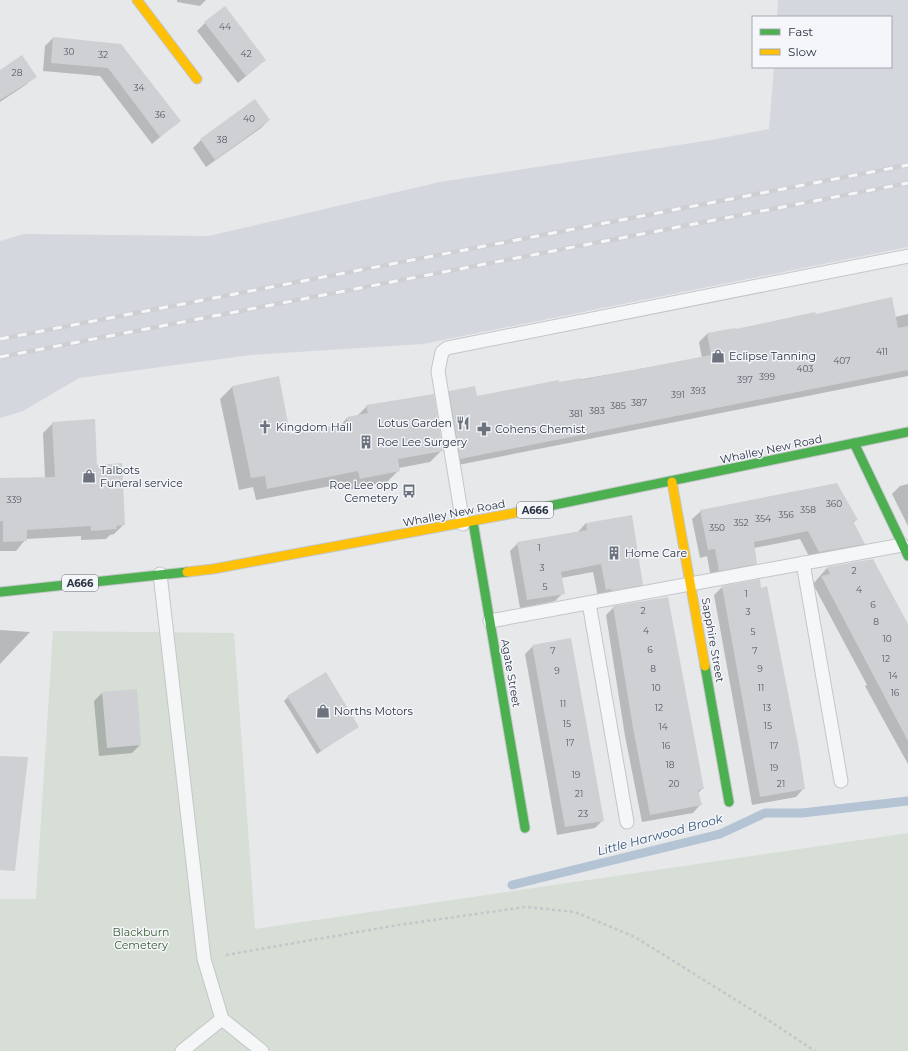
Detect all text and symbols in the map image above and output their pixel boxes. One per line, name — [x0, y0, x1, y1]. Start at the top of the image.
legend — [752, 16, 892, 68]
house number: 44 — [219, 21, 231, 32]
text: Fast — [788, 24, 813, 39]
text: Slow — [788, 44, 817, 59]
house number: 30 — [63, 46, 75, 57]
house number: 42 — [240, 48, 252, 59]
house number: 32 — [98, 49, 108, 60]
house number: 28 — [12, 67, 23, 78]
house number: 34 — [133, 82, 145, 93]
house number: 36 — [155, 109, 166, 120]
house number: 40 — [243, 113, 255, 124]
house number: 38 — [217, 134, 228, 145]
house number: 411 — [876, 346, 888, 357]
shop icon: Eclipse Tanning — [710, 348, 726, 364]
place label: Eclipse Tanning — [729, 349, 816, 363]
house number: 407 — [833, 355, 851, 366]
house number: 403 — [797, 363, 813, 374]
house number: 399 — [759, 371, 776, 382]
house number: 397 — [737, 374, 753, 385]
house number: 393 — [690, 385, 706, 396]
house number: 391 — [671, 389, 685, 400]
house number: 387 — [631, 397, 647, 408]
house number: 385 — [610, 400, 626, 411]
house number: 383 — [589, 405, 605, 416]
house number: 381 — [569, 408, 583, 419]
restaurant icon: Lotus Garden — [455, 415, 471, 431]
place label: Lotus Garden — [378, 416, 452, 430]
church icon: Kingdom Hall — [257, 419, 273, 435]
place label: Kingdom Hall — [276, 420, 352, 434]
pharmacy icon: Cohens Chemist — [476, 421, 492, 437]
place label: Cohens Chemist — [495, 422, 586, 436]
street label: Whalley New Road — [719, 431, 823, 467]
building icon: Roe Lee Surgery — [358, 434, 374, 450]
place label: Roe Lee Surgery — [377, 435, 467, 449]
place label: Talbots Funeral service — [100, 463, 183, 490]
shop icon: Talbots Funeral service — [81, 468, 97, 484]
place label: Roe Lee opp Cemetery — [329, 478, 398, 505]
bus stop icon: Roe Lee opp Cemetery — [401, 483, 417, 499]
house number: 339 — [6, 494, 22, 505]
street label: Whalley New Road — [402, 496, 506, 530]
house number: 360 — [826, 498, 842, 509]
road number: A666 — [517, 502, 553, 518]
house number: 358 — [800, 504, 816, 515]
house number: 356 — [778, 509, 794, 520]
house number: 354 — [755, 513, 771, 524]
house number: 352 — [733, 517, 749, 528]
house number: 350 — [709, 522, 725, 533]
house number: 1 — [537, 542, 541, 553]
building icon: Home Care — [606, 545, 622, 561]
place label: Home Care — [625, 546, 688, 560]
house number: 3 — [539, 562, 545, 573]
house number: 2 — [851, 565, 857, 576]
road number: A666 — [62, 575, 98, 591]
house number: 5 — [542, 581, 548, 592]
house number: 4 — [856, 584, 862, 595]
house number: 1 — [744, 588, 748, 599]
street label: Sapphire Street — [699, 597, 727, 684]
house number: 6 — [870, 599, 876, 610]
house number: 2 — [640, 605, 646, 616]
house number: 3 — [745, 606, 751, 617]
house number: 8 — [873, 616, 879, 627]
house number: 4 — [643, 625, 649, 636]
house number: 5 — [750, 626, 756, 637]
house number: 10 — [882, 633, 892, 644]
street label: Agate Street — [498, 638, 524, 709]
house number: 6 — [647, 644, 653, 655]
house number: 7 — [550, 645, 556, 656]
house number: 7 — [752, 645, 758, 656]
house number: 12 — [882, 653, 890, 664]
house number: 8 — [650, 663, 656, 674]
house number: 9 — [757, 663, 763, 674]
house number: 9 — [554, 665, 560, 676]
house number: 14 — [888, 670, 898, 681]
house number: 10 — [651, 682, 661, 693]
house number: 11 — [758, 682, 764, 693]
house number: 16 — [891, 687, 900, 698]
house number: 11 — [560, 698, 566, 709]
house number: 12 — [655, 702, 663, 713]
house number: 13 — [763, 702, 771, 713]
shop icon: Norths Motors — [315, 703, 331, 719]
place label: Norths Motors — [334, 704, 414, 718]
house number: 15 — [563, 718, 571, 729]
house number: 15 — [764, 720, 772, 731]
house number: 14 — [658, 721, 668, 732]
house number: 17 — [566, 737, 574, 748]
house number: 16 — [662, 740, 671, 751]
house number: 17 — [770, 740, 778, 751]
house number: 18 — [666, 759, 675, 770]
house number: 19 — [770, 762, 779, 773]
house number: 19 — [572, 769, 581, 780]
house number: 20 — [668, 778, 680, 789]
house number: 21 — [777, 778, 785, 789]
house number: 21 — [575, 788, 583, 799]
house number: 23 — [578, 808, 588, 819]
water label: Little Harwood Brook — [596, 810, 725, 858]
park label: Blackburn Cemetery — [112, 925, 170, 952]

